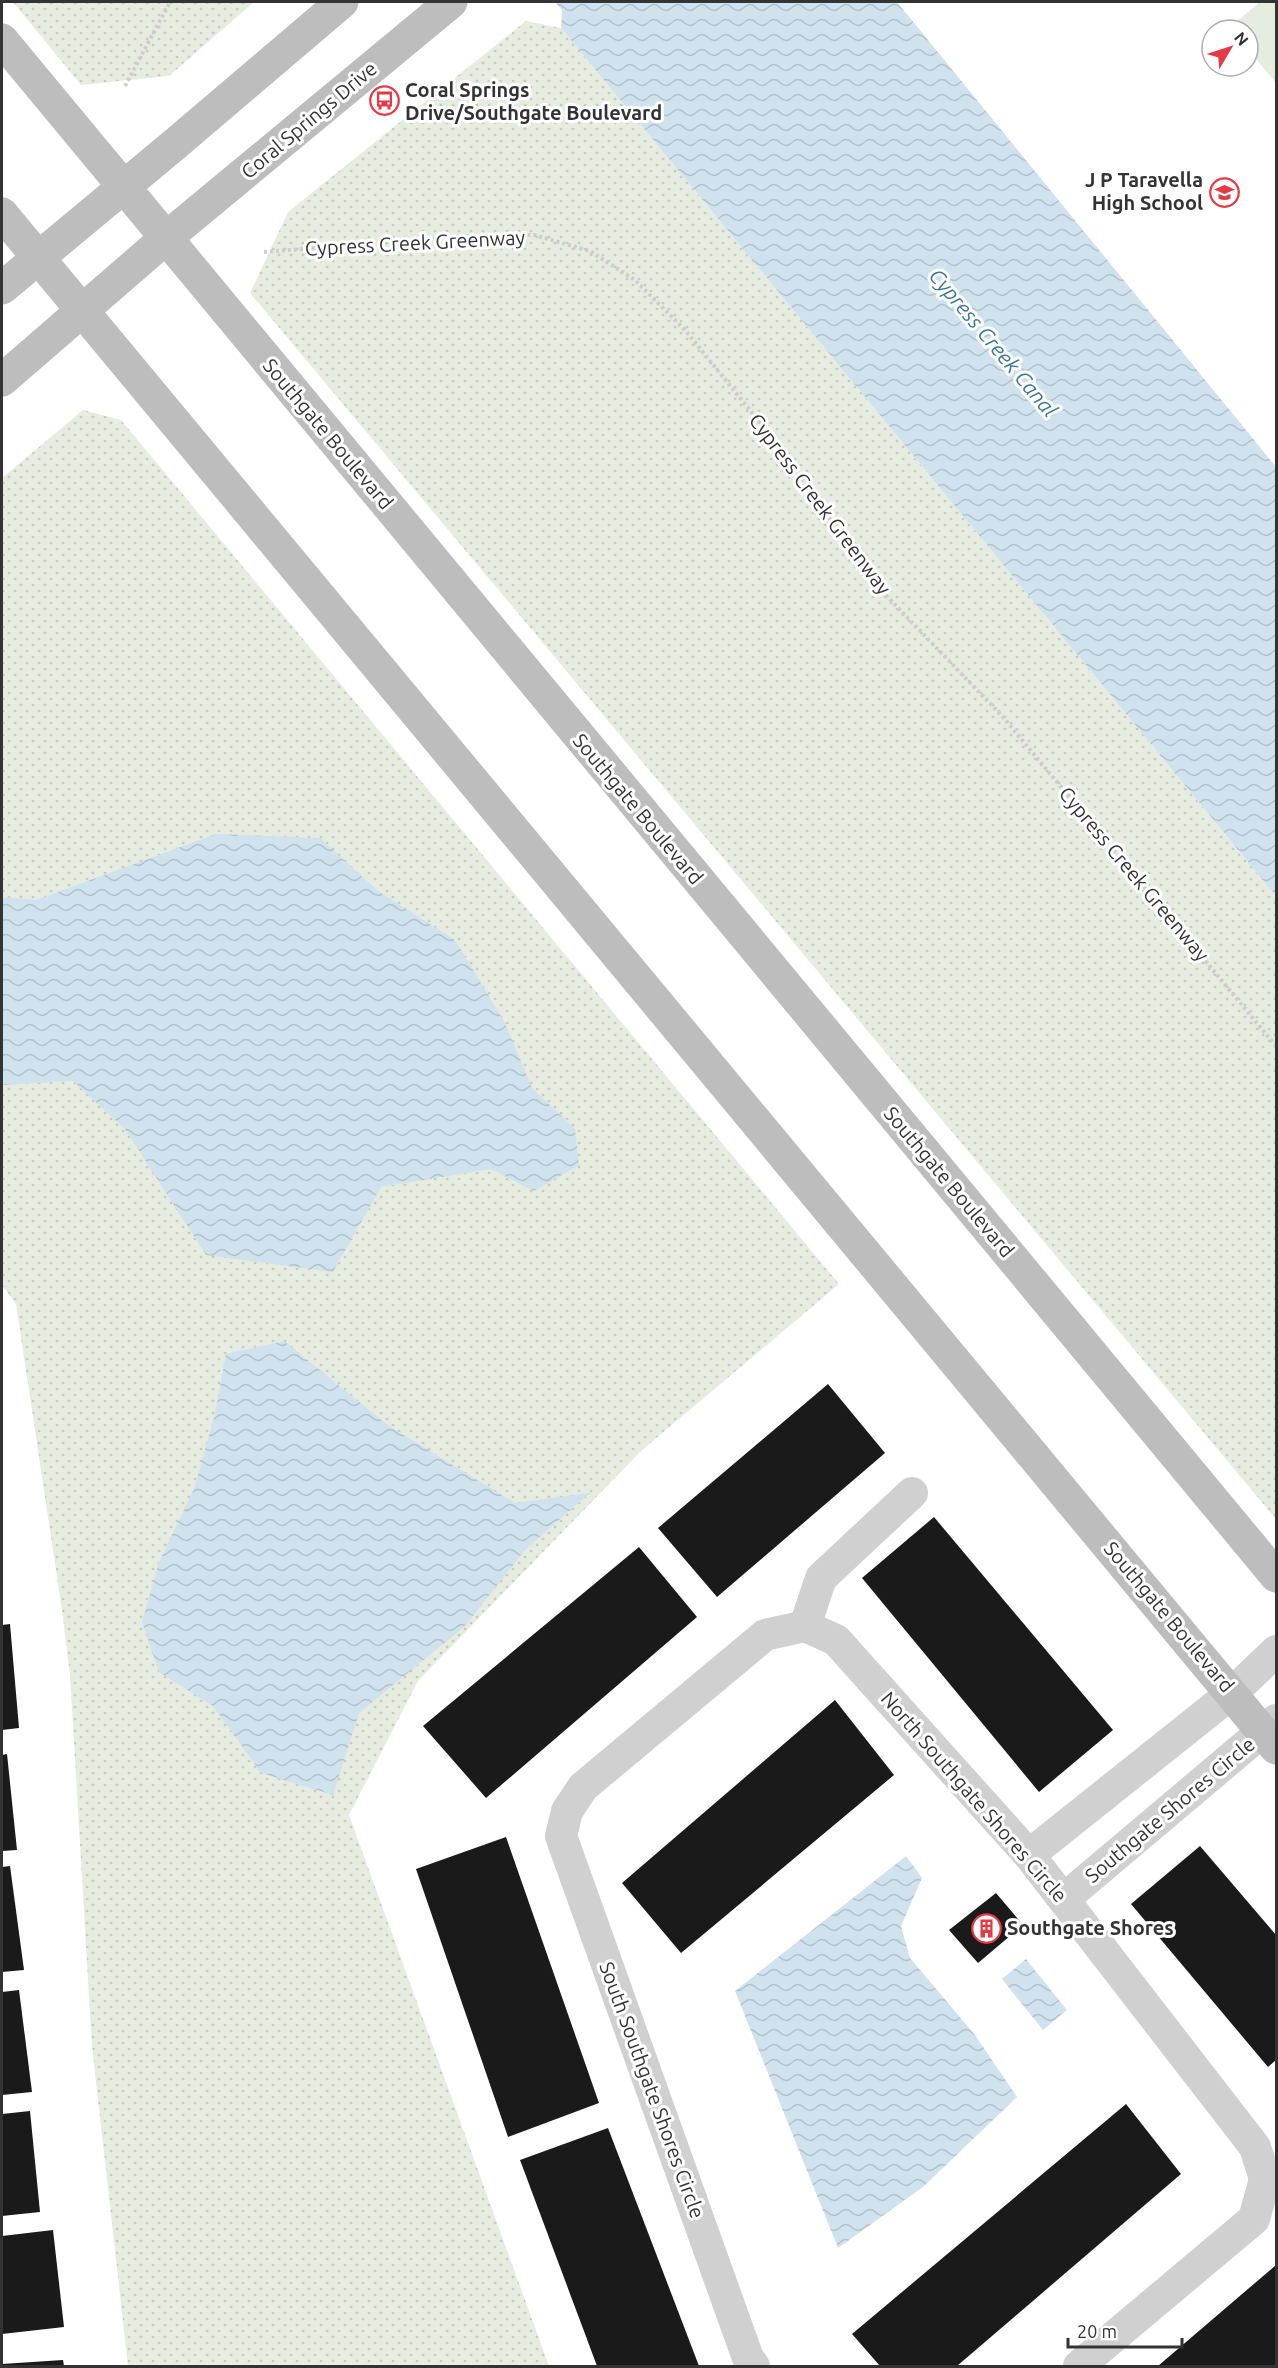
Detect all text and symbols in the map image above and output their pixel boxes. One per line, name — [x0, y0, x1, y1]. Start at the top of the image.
north arrow — [1200, 18, 1260, 78]
text: N — [1231, 28, 1252, 49]
street label: Coral Springs Drive — [236, 56, 381, 183]
place label: Coral Springs Drive/Southgate Boulevard — [405, 78, 662, 124]
bus stop icon: Coral Springs Drive/Southgate Boulevard — [368, 85, 400, 117]
place label: J P Taravella High School — [1085, 168, 1203, 214]
school or university icon: J P Taravella High School — [1208, 176, 1240, 208]
street label: Cypress Creek Greenway — [304, 225, 526, 260]
water label: Cypress Creek Canal — [925, 263, 1063, 421]
street label: Southgate Boulevard — [259, 354, 398, 514]
street label: Cypress Creek Greenway — [745, 409, 896, 599]
street label: Southgate Boulevard — [569, 729, 708, 889]
street label: Cypress Creek Greenway — [1055, 782, 1214, 966]
street label: Southgate Boulevard — [880, 1102, 1019, 1262]
street label: Southgate Boulevard — [1100, 1537, 1239, 1697]
street label: North Southgate Shores Circle — [877, 1687, 1072, 1907]
street label: Southgate Shores Circle — [1080, 1732, 1259, 1887]
building icon: Southgate Shores — [970, 1912, 1002, 1944]
place label: Southgate Shores — [1007, 1916, 1174, 1939]
street label: South Southgate Shores Circle — [595, 1958, 710, 2221]
scale bar — [1068, 2311, 1182, 2349]
text: 20 m — [1077, 2321, 1117, 2341]

